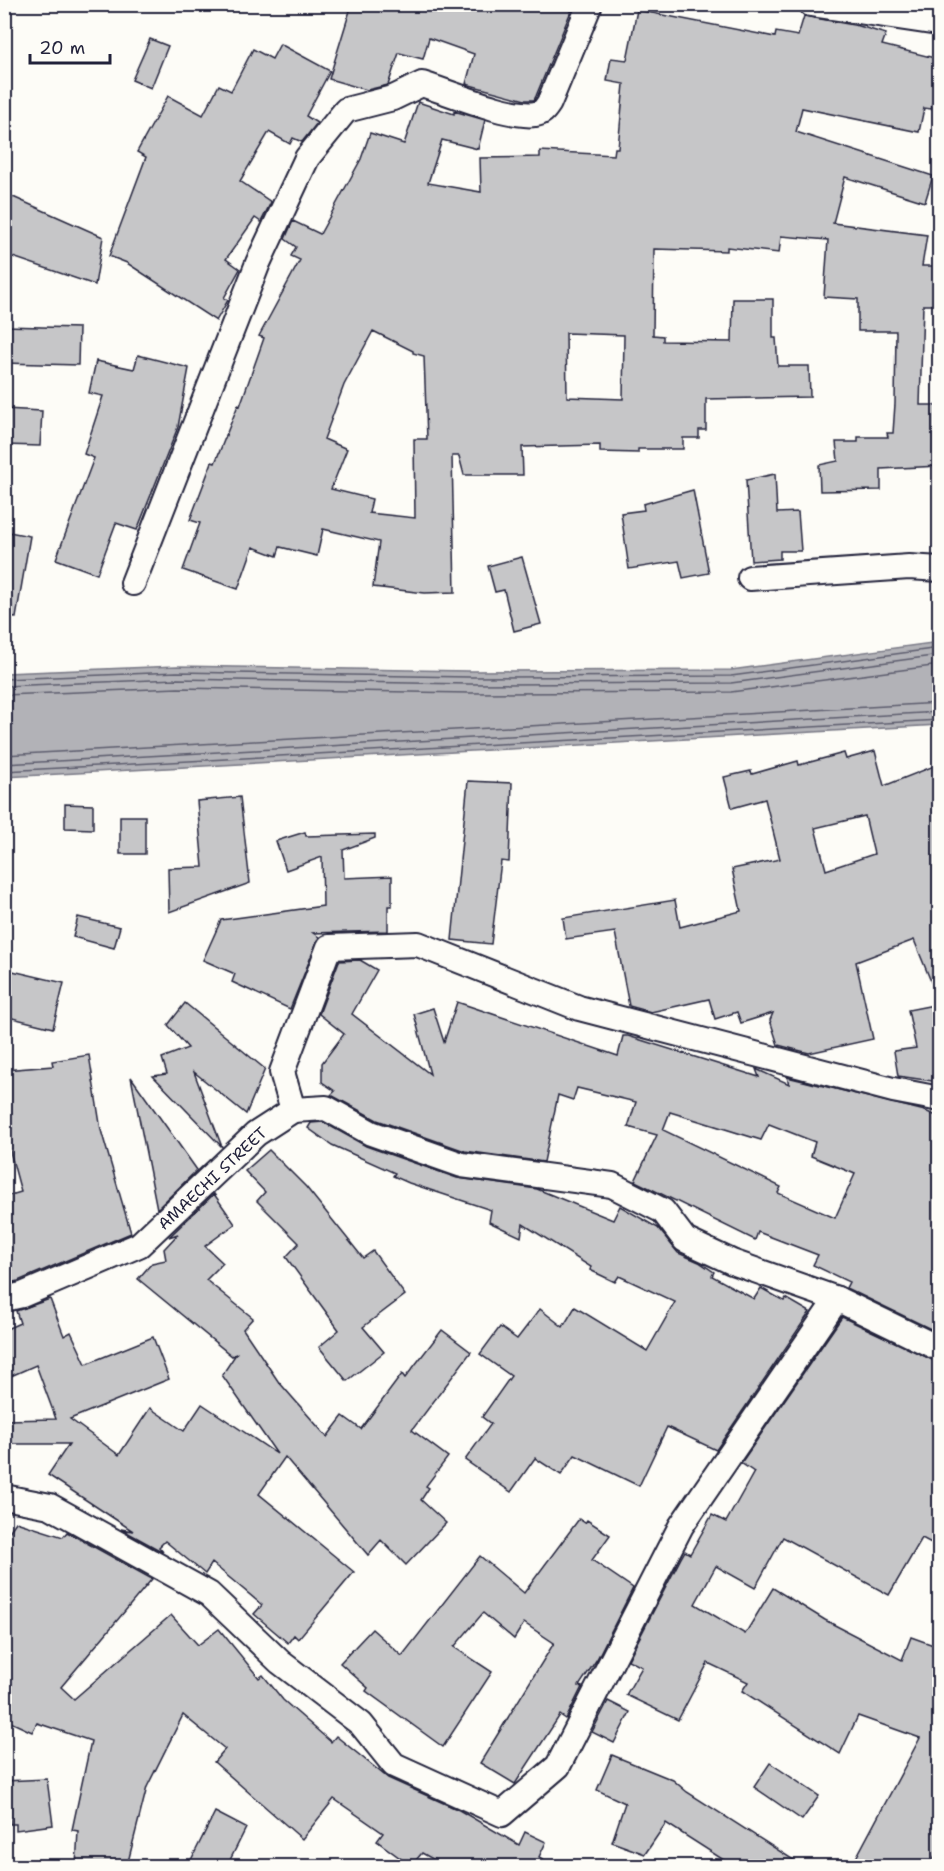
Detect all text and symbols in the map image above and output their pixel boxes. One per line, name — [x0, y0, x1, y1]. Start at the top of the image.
scale bar — [30, 27, 110, 65]
text: 20 m — [39, 36, 85, 60]
street label: AMAECHI STREET — [153, 1122, 271, 1234]

